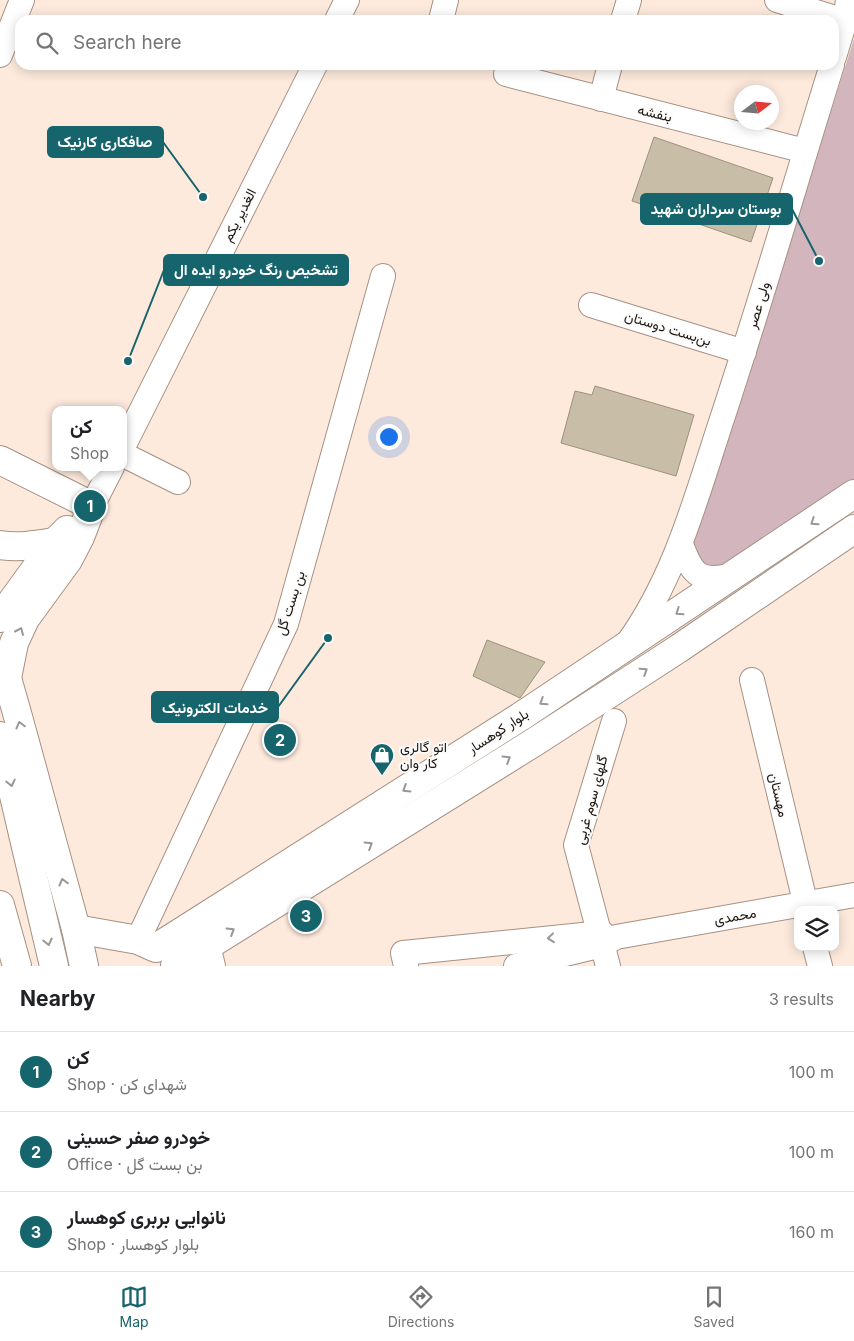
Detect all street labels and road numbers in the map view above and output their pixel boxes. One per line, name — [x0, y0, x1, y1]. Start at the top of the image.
street label: بنفشه — [636, 100, 674, 126]
street label: الغدیر یکم — [218, 185, 260, 245]
street label: ولی عصر — [742, 279, 774, 332]
street label: بن‌بست دوستان — [623, 306, 713, 350]
street label: بن بست گل — [271, 569, 309, 637]
street label: بلوار کوهسار — [463, 705, 532, 758]
street label: گلهای سوم غربی — [570, 753, 612, 847]
street label: مهستان — [765, 771, 793, 819]
street label: محمدی — [713, 903, 757, 929]

